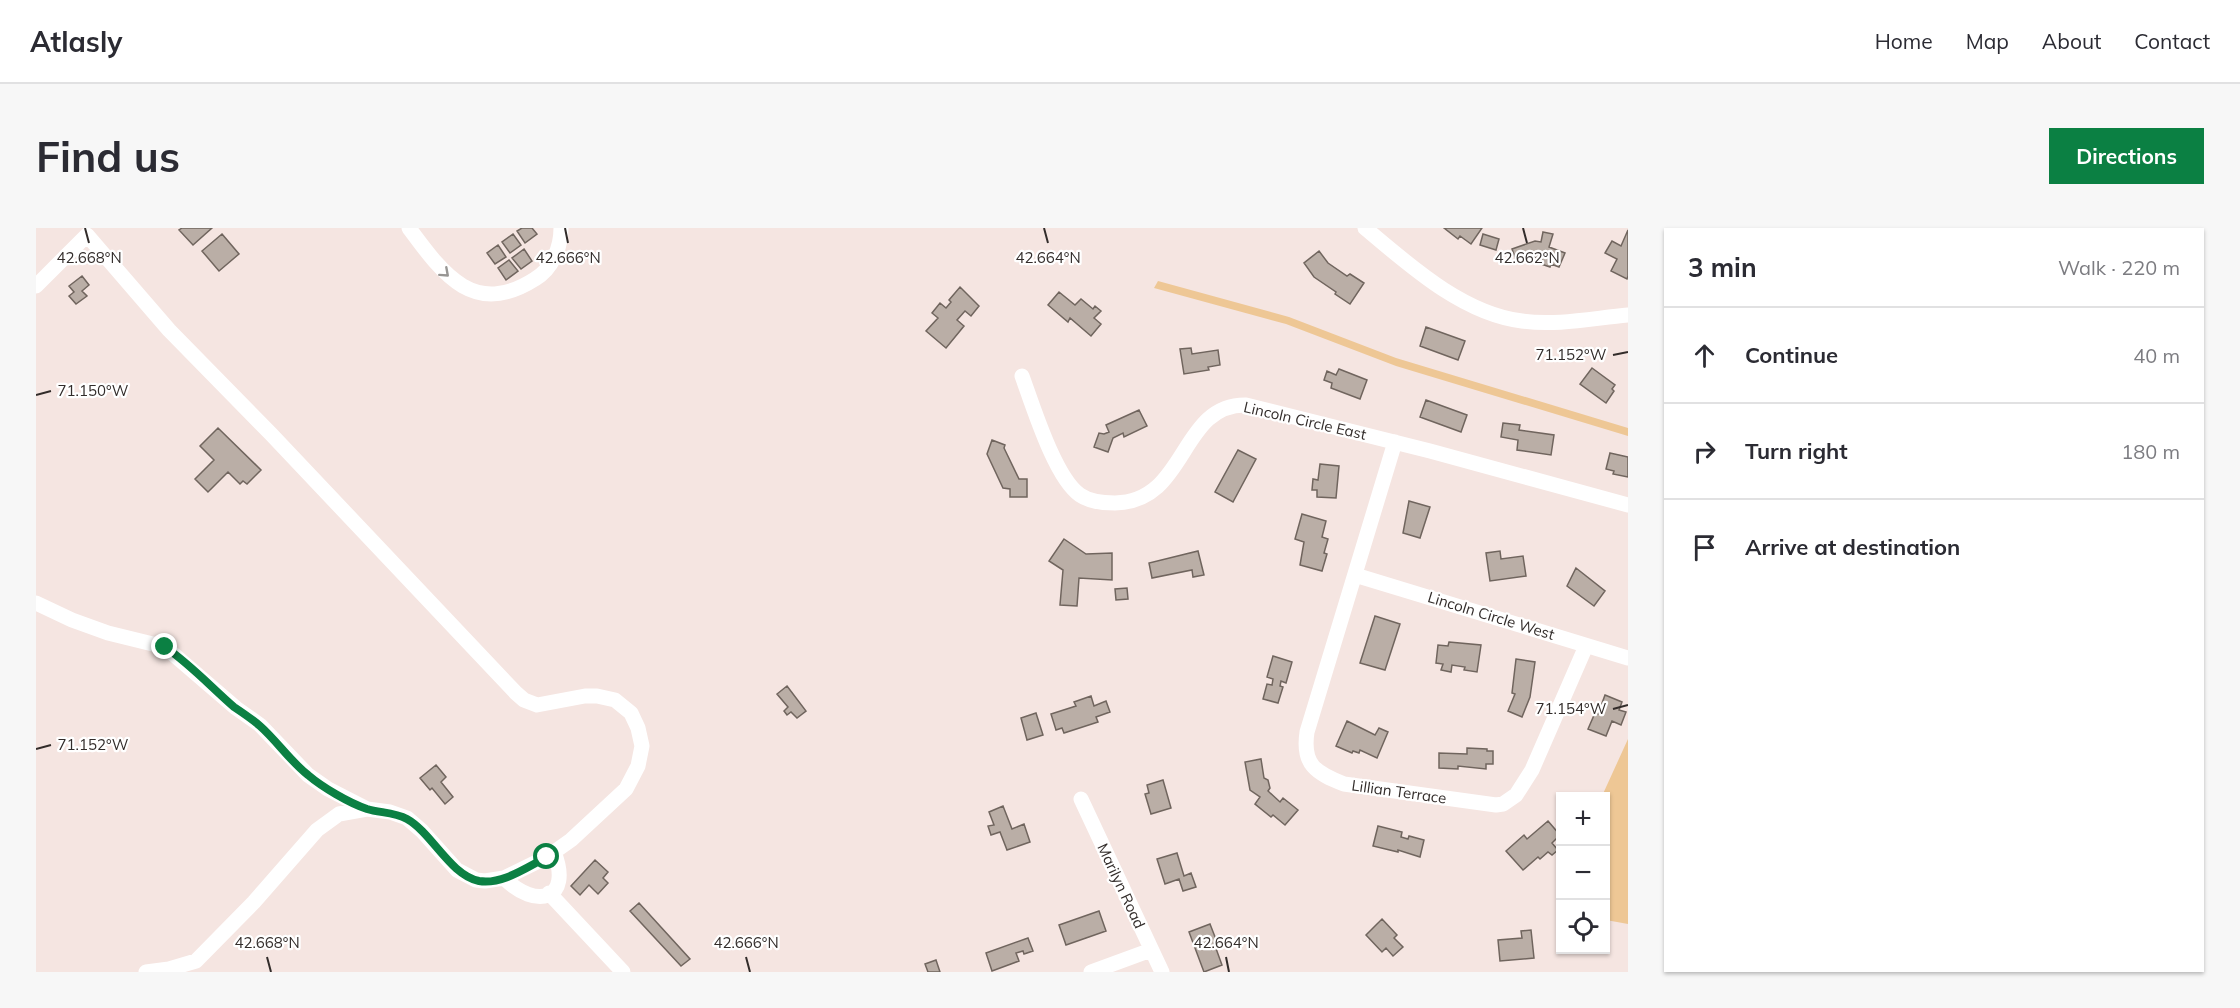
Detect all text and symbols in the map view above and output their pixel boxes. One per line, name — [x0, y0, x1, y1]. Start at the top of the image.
text: Atlasly — [30, 24, 122, 59]
text: Home — [1875, 28, 1933, 54]
text: Map — [1966, 28, 2009, 54]
text: About — [2042, 28, 2101, 54]
text: Contact — [2134, 28, 2210, 54]
button: Directions — [2049, 128, 2204, 184]
text: Find us — [36, 130, 180, 183]
text: 42.668°N — [56, 248, 122, 267]
text: 42.666°N — [535, 248, 601, 267]
text: 42.664°N — [1015, 248, 1081, 267]
text: 42.662°N — [1494, 248, 1560, 267]
text: 3 min — [1688, 251, 1757, 284]
text: Walk · 220 m — [2058, 255, 2180, 280]
one-way arrow — [439, 266, 449, 277]
icon: ahead — [1688, 339, 1721, 372]
text: Continue — [1745, 341, 1838, 369]
text: 40 m — [2133, 343, 2180, 368]
text: 71.152°W — [1536, 345, 1607, 364]
text: 71.150°W — [58, 381, 129, 400]
street label: Lincoln Circle East — [1242, 397, 1368, 444]
icon: right — [1688, 435, 1721, 468]
text: Turn right — [1745, 437, 1848, 465]
text: 180 m — [2121, 439, 2180, 464]
icon: arrive — [1688, 531, 1721, 564]
text: Arrive at destination — [1745, 533, 1960, 561]
street label: Lincoln Circle West — [1425, 587, 1557, 644]
route end — [151, 633, 177, 659]
text: 71.154°W — [1536, 699, 1607, 718]
text: 71.152°W — [58, 735, 129, 754]
street label: Lillian Terrace — [1350, 775, 1448, 808]
map controls — [1556, 792, 1610, 954]
button: + — [1556, 792, 1610, 846]
street label: Marilyn Road — [1093, 840, 1149, 931]
route start — [533, 843, 559, 869]
button: − — [1556, 846, 1610, 900]
button: locate — [1556, 900, 1610, 954]
text: 42.668°N — [234, 933, 300, 952]
text: 42.666°N — [713, 933, 779, 952]
text: 42.664°N — [1193, 933, 1259, 952]

